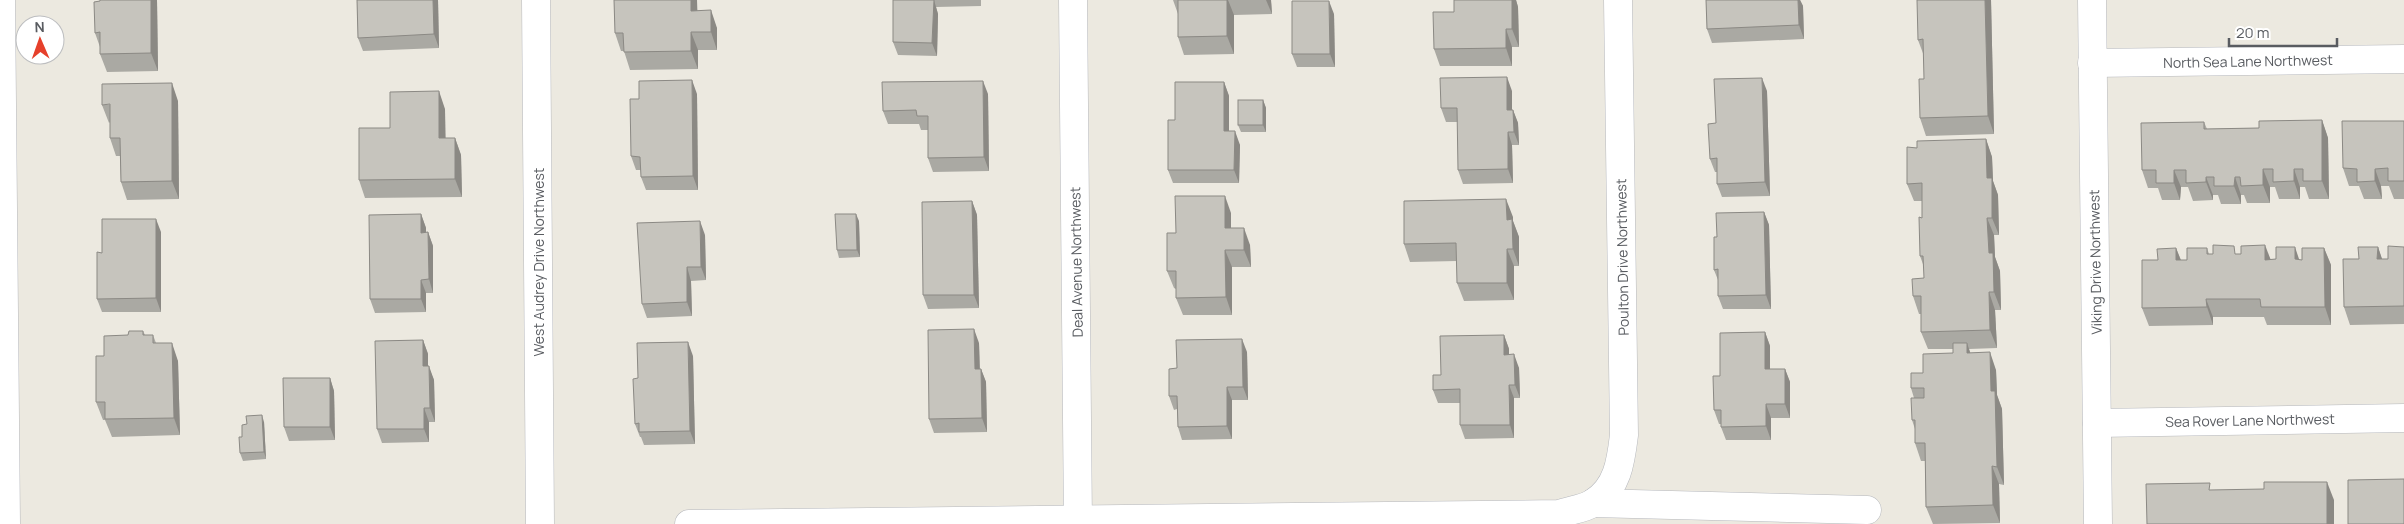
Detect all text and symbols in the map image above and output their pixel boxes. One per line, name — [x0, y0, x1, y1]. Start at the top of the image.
north arrow — [15, 15, 65, 65]
scale bar — [2229, 15, 2336, 47]
text: N — [34, 17, 45, 36]
text: 20 m — [2236, 22, 2269, 43]
street label: North Sea Lane Northwest — [2163, 50, 2333, 72]
street label: West Audrey Drive Northwest — [529, 167, 548, 356]
street label: Poulton Drive Northwest — [1611, 178, 1633, 336]
street label: Deal Avenue Northwest — [1065, 186, 1087, 337]
street label: Viking Drive Northwest — [2084, 189, 2106, 335]
street label: Sea Rover Lane Northwest — [2165, 409, 2335, 431]

